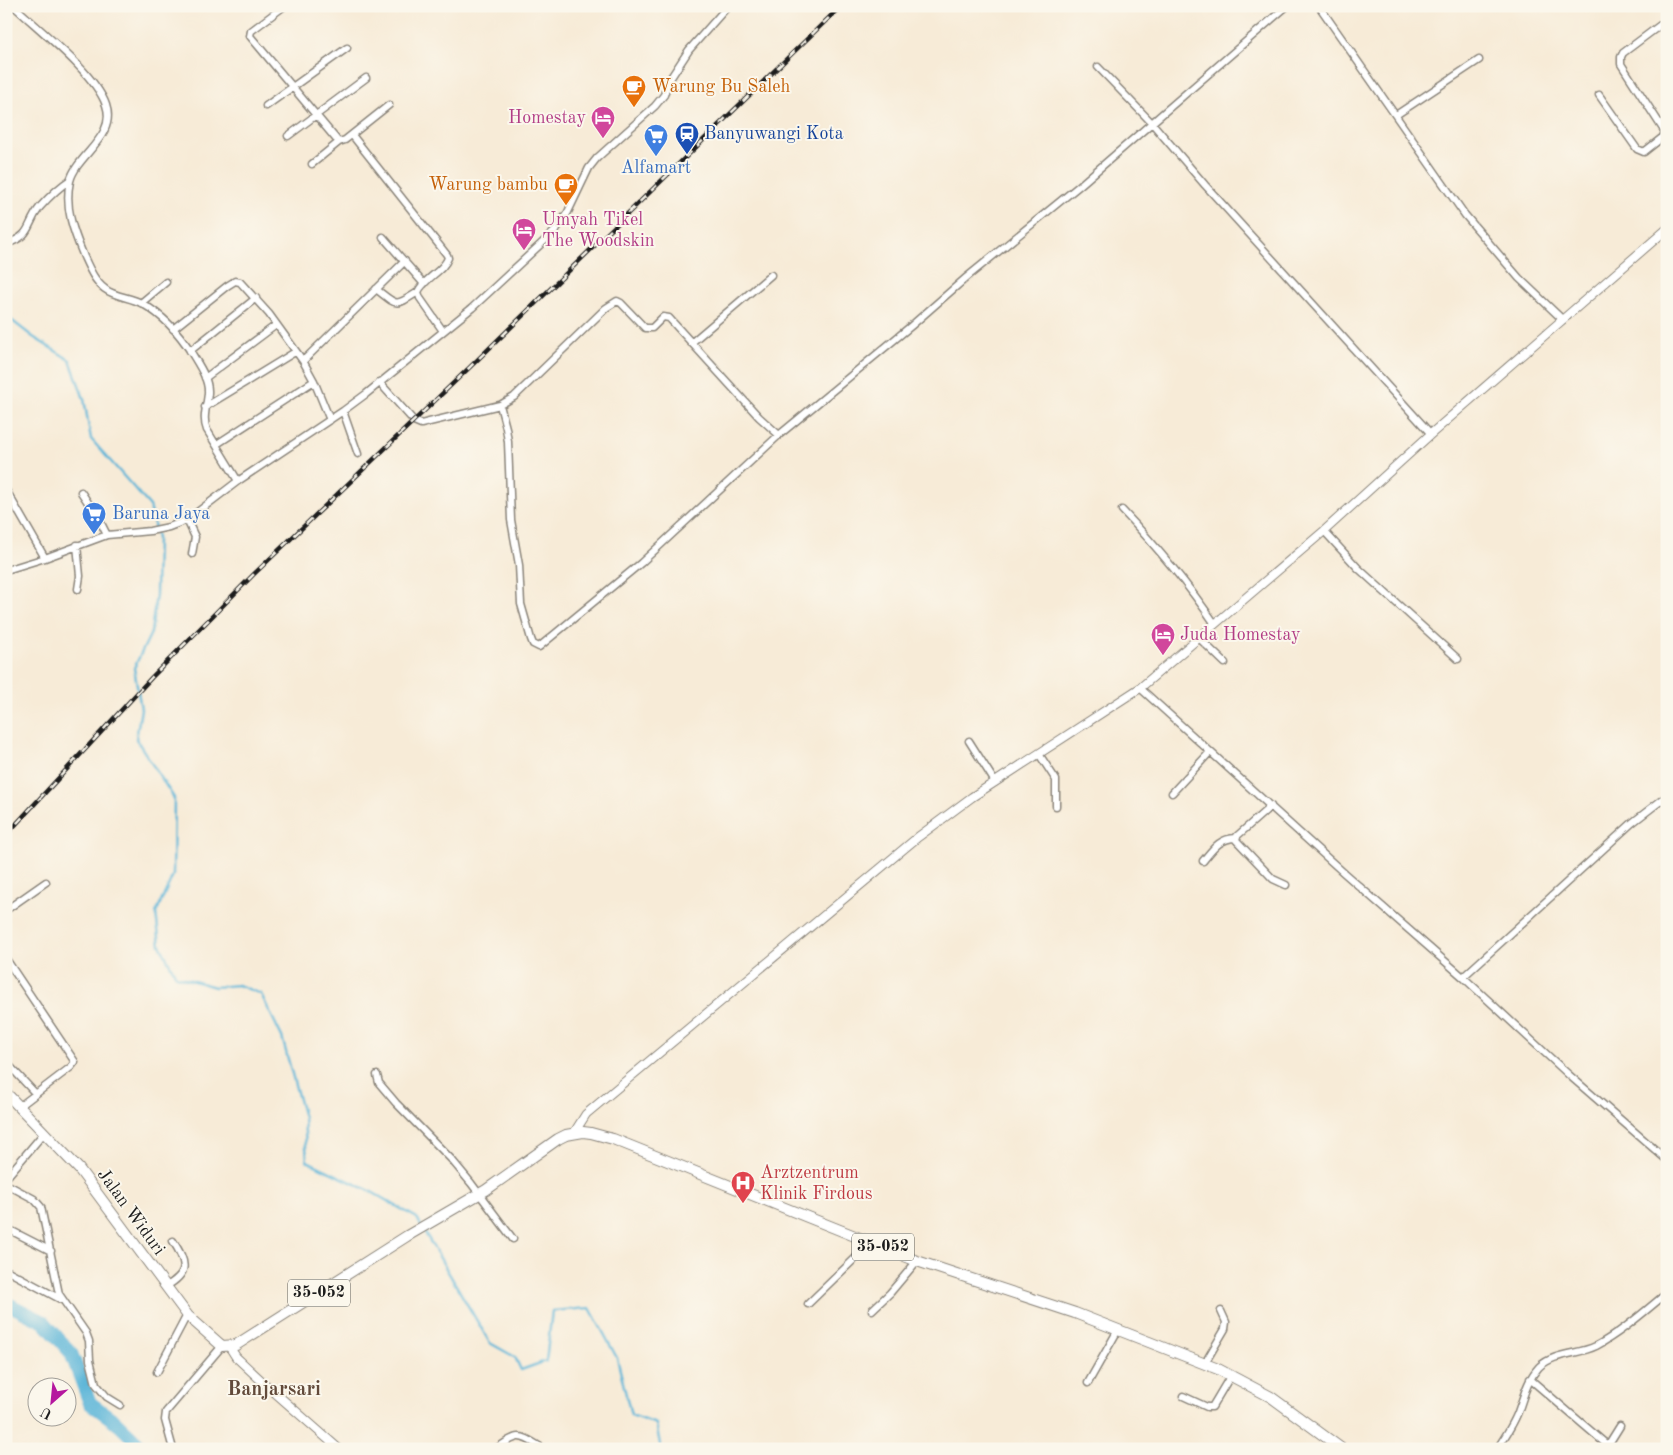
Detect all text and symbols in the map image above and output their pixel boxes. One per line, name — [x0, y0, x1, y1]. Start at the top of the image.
cafe icon: Warung Bu Saleh — [621, 74, 647, 108]
place label: Warung Bu Saleh — [652, 78, 790, 96]
hotel icon: Homestay — [590, 105, 616, 139]
place label: Homestay — [508, 109, 586, 127]
station icon: Banyuwangi Kota — [674, 121, 700, 155]
supermarket icon: Alfamart — [643, 123, 669, 157]
place label: Banyuwangi Kota — [704, 125, 844, 143]
place label: Alfamart — [621, 159, 691, 177]
cafe icon: Warung bambu — [553, 172, 579, 206]
place label: Warung bambu — [429, 176, 548, 194]
place label: Umyah Tikel The Woodskin — [542, 211, 655, 250]
hotel icon: Umyah Tikel The Woodskin — [511, 217, 537, 251]
supermarket icon: Baruna Jaya — [81, 501, 107, 535]
place label: Baruna Jaya — [112, 505, 210, 523]
hotel icon: Juda Homestay — [1150, 622, 1176, 656]
place label: Juda Homestay — [1180, 626, 1301, 644]
place label: Arztzentrum Klinik Firdous — [760, 1164, 873, 1203]
street label: Jalan Widuri — [94, 1166, 168, 1259]
hospital icon: Arztzentrum Klinik Firdous — [730, 1170, 756, 1204]
road number: 35-052 — [852, 1234, 914, 1260]
road number: 35-052 — [288, 1280, 350, 1306]
north arrow — [28, 1378, 78, 1428]
district label: Banjarsari — [227, 1380, 321, 1400]
text: U — [38, 1404, 55, 1421]

